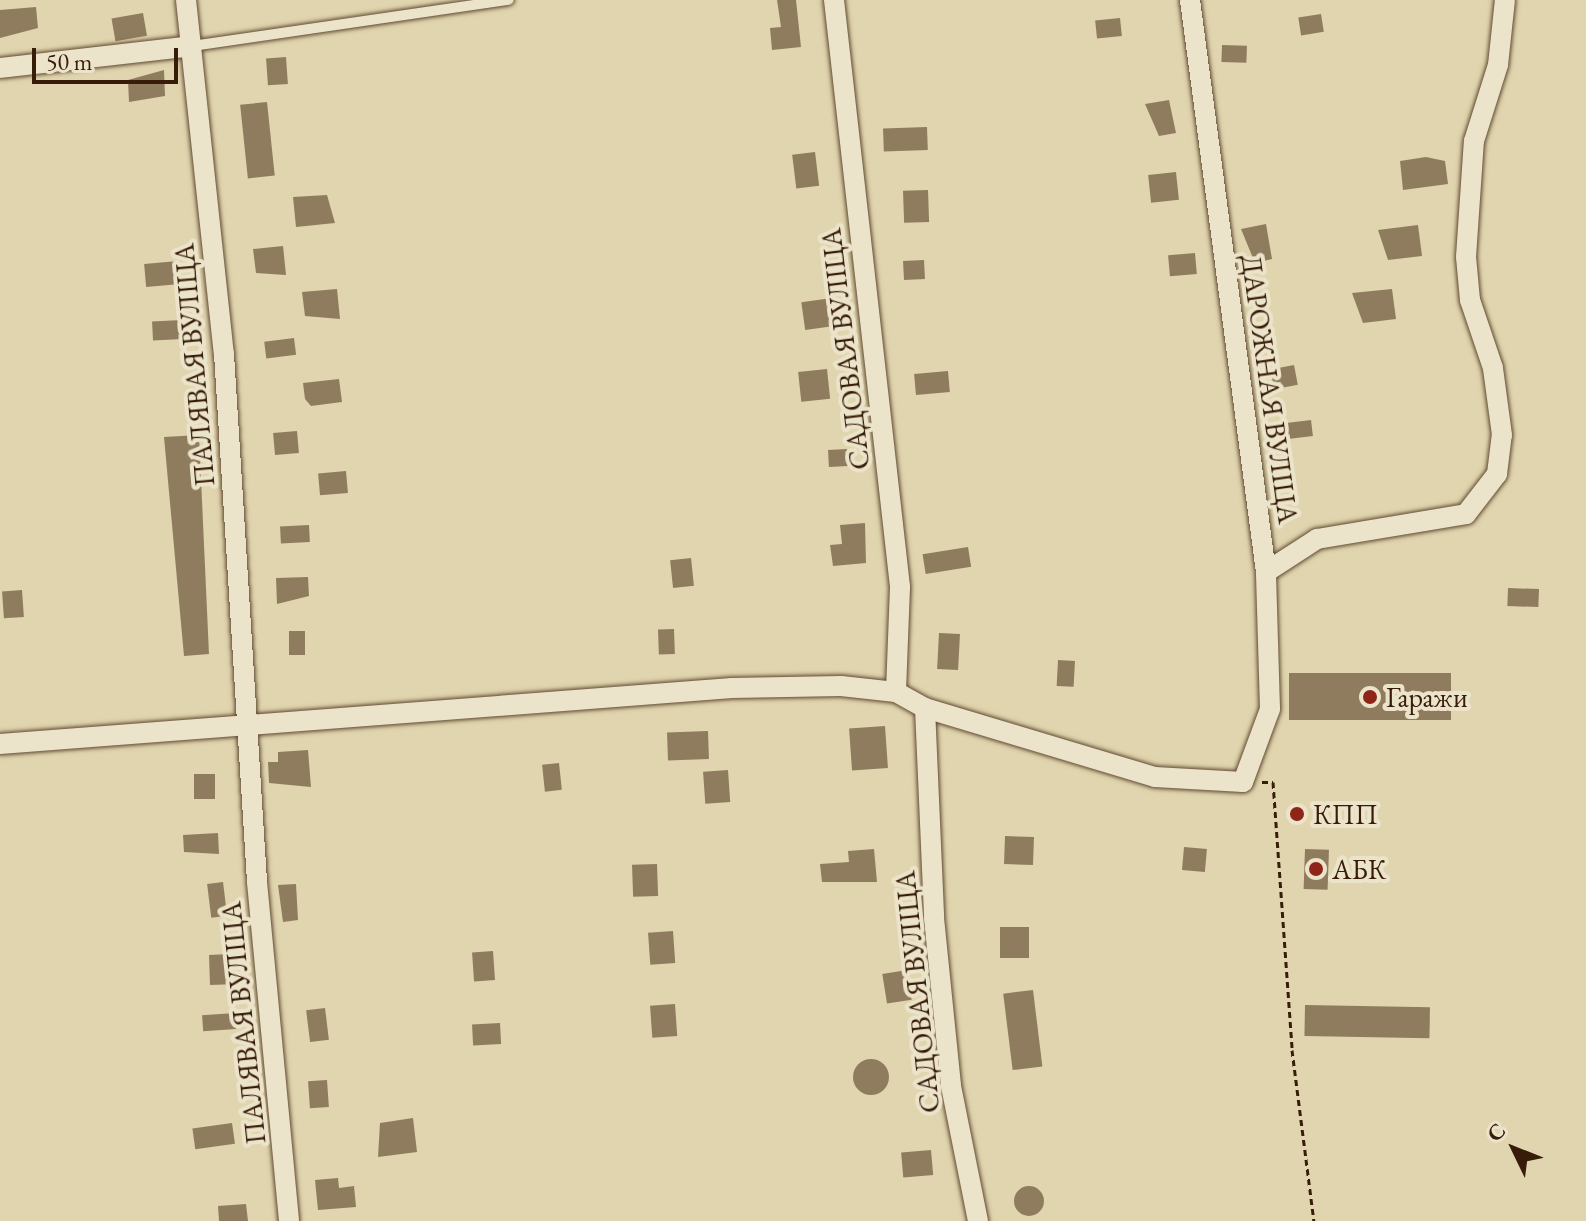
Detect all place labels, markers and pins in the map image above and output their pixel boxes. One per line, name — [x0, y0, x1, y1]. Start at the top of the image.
place label: Гаражи — [1386, 680, 1468, 714]
marker: Гаражи — [1361, 688, 1379, 706]
place label: КПП — [1313, 797, 1378, 831]
marker: КПП — [1288, 805, 1306, 823]
place label: АБК — [1332, 852, 1386, 886]
marker: АБК — [1307, 860, 1325, 878]

